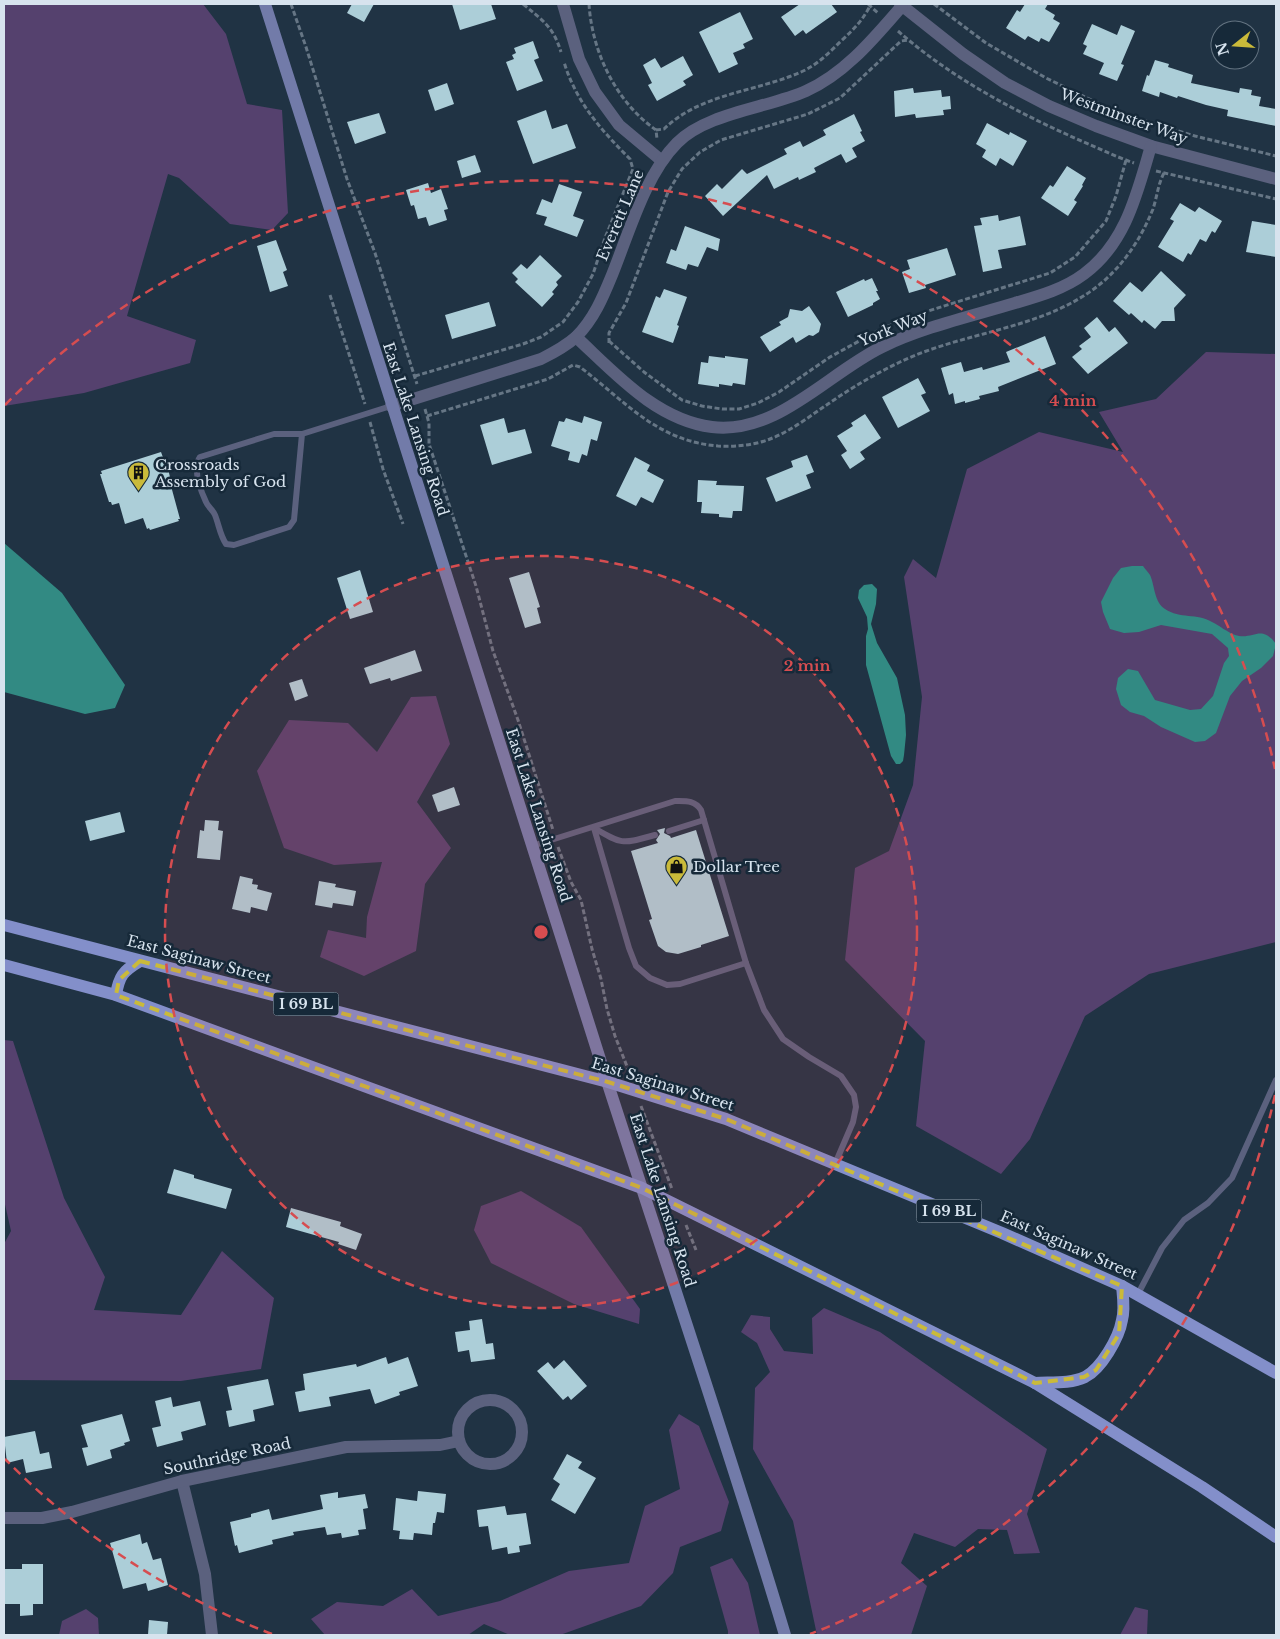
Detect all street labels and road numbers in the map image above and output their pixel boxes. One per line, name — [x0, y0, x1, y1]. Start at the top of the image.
street label: Westminster Way — [1057, 84, 1191, 148]
street label: Everett Lane — [592, 166, 648, 264]
street label: York Way — [855, 305, 931, 351]
street label: East Lake Lansing Road — [379, 340, 453, 518]
street label: East Lake Lansing Road — [502, 726, 576, 904]
street label: East Saginaw Street — [125, 931, 273, 987]
road number: I 69 BL — [274, 992, 338, 1016]
street label: East Saginaw Street — [589, 1053, 737, 1115]
street label: East Lake Lansing Road — [626, 1111, 700, 1289]
road number: I 69 BL — [916, 1200, 982, 1222]
street label: East Saginaw Street — [997, 1206, 1141, 1284]
street label: Southridge Road — [162, 1433, 292, 1479]

